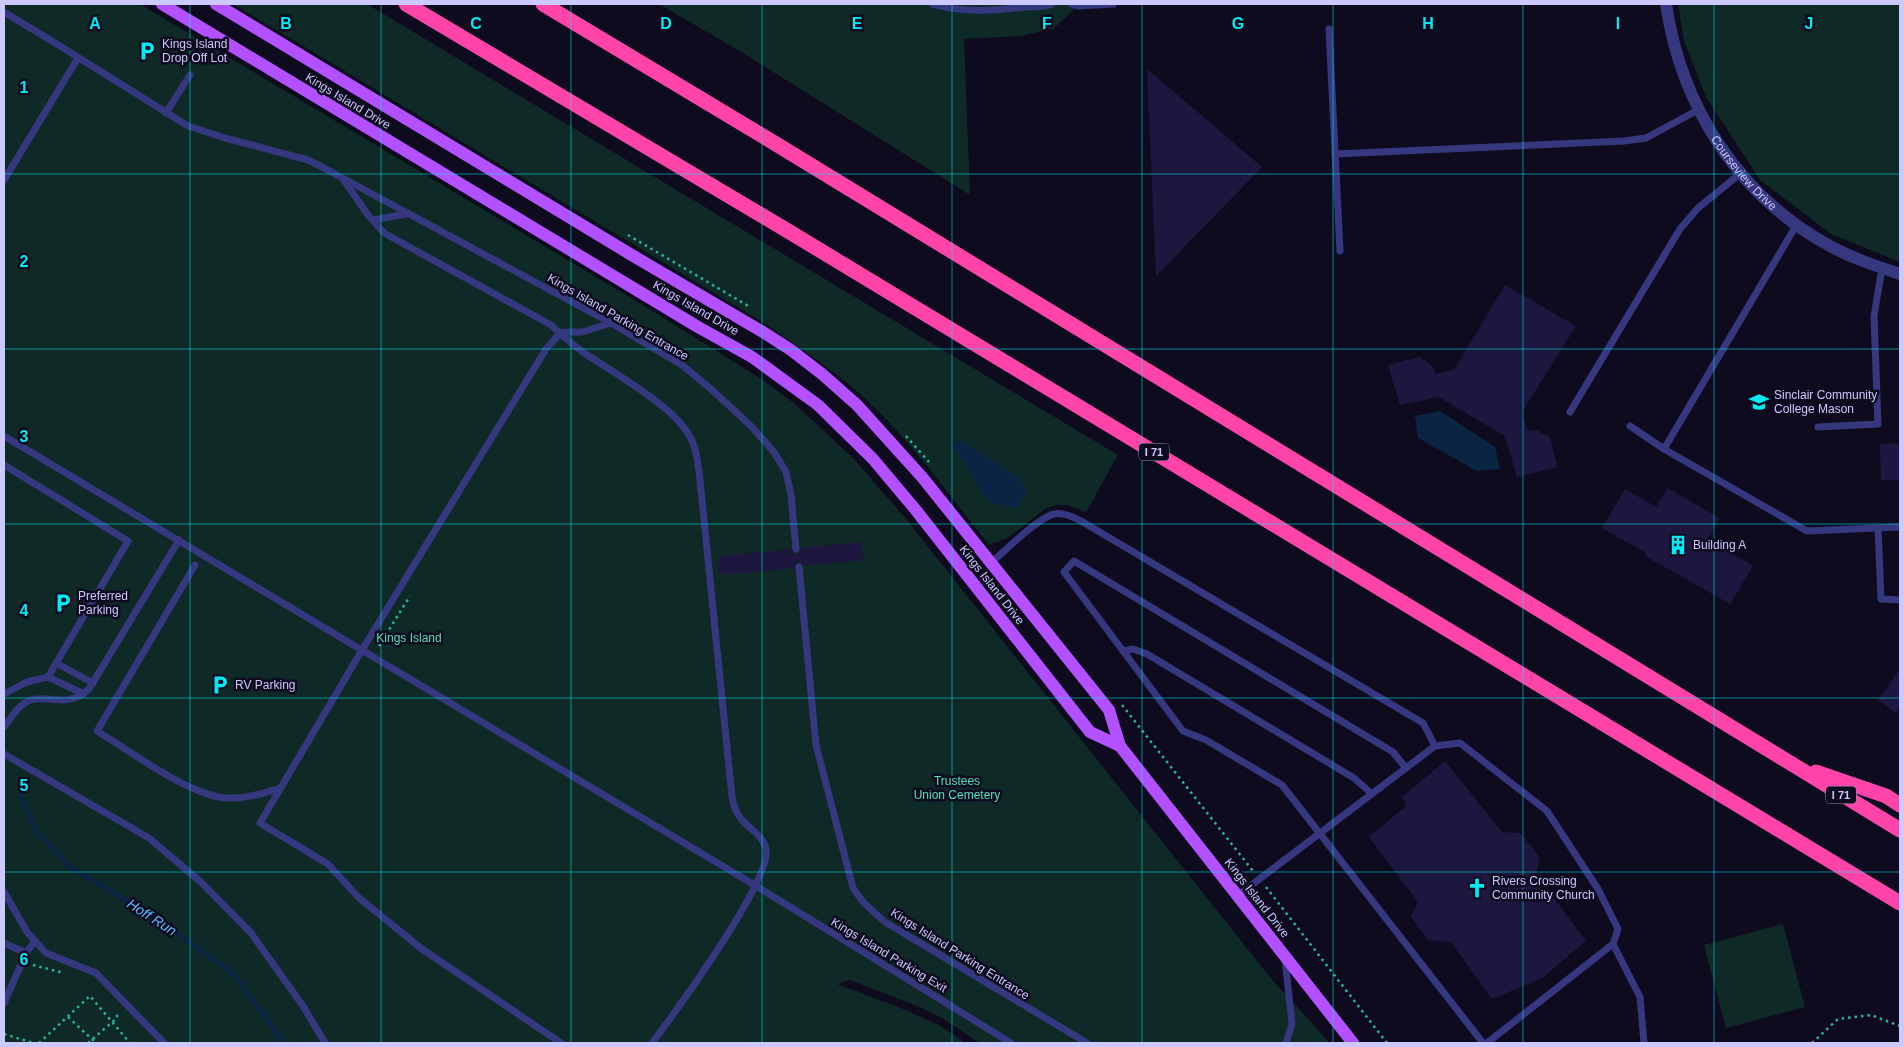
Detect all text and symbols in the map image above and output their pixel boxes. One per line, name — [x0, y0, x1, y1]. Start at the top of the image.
text: A — [89, 15, 101, 32]
text: B — [280, 15, 292, 32]
text: C — [470, 15, 482, 32]
text: D — [660, 15, 672, 32]
text: E — [852, 15, 863, 32]
text: F — [1042, 15, 1052, 32]
text: G — [1232, 15, 1244, 32]
text: H — [1422, 15, 1434, 32]
text: I — [1616, 15, 1620, 32]
text: J — [1805, 15, 1813, 32]
place label: Kings Island Drop Off Lot — [162, 37, 228, 65]
parking icon: Kings Island Drop Off Lot — [136, 40, 158, 62]
street label: Kings Island Drive — [303, 70, 393, 132]
text: 1 — [20, 79, 29, 96]
street label: Courseview Drive — [1708, 133, 1780, 213]
text: 2 — [20, 253, 29, 270]
street label: Kings Island Parking Entrance — [545, 271, 691, 363]
street label: Kings Island Drive — [651, 278, 742, 338]
place label: Sinclair Community College Mason — [1774, 388, 1877, 416]
school or university icon: Sinclair Community College Mason — [1748, 391, 1770, 413]
text: 3 — [20, 428, 29, 445]
road number: I 71 — [1139, 444, 1169, 461]
building icon: Building A — [1667, 534, 1689, 556]
place label: Building A — [1693, 538, 1746, 552]
street label: Kings Island Drive — [957, 543, 1027, 628]
place label: Preferred Parking — [78, 589, 128, 617]
parking icon: Preferred Parking — [52, 592, 74, 614]
text: 4 — [20, 602, 29, 619]
park label: Kings Island — [376, 631, 442, 645]
parking icon: RV Parking — [209, 674, 231, 696]
place label: RV Parking — [235, 678, 295, 692]
park label: Trustees Union Cemetery — [914, 774, 1000, 802]
text: 5 — [20, 777, 29, 794]
road number: I 71 — [1826, 786, 1856, 804]
street label: Kings Island Drive — [1222, 856, 1292, 941]
place label: Rivers Crossing Community Church — [1492, 874, 1595, 902]
church icon: Rivers Crossing Community Church — [1466, 877, 1488, 899]
water label: Hoff Run — [124, 895, 180, 939]
street label: Kings Island Parking Entrance — [888, 905, 1032, 1003]
street label: Kings Island Parking Exit — [829, 915, 950, 996]
text: 6 — [20, 951, 29, 968]

